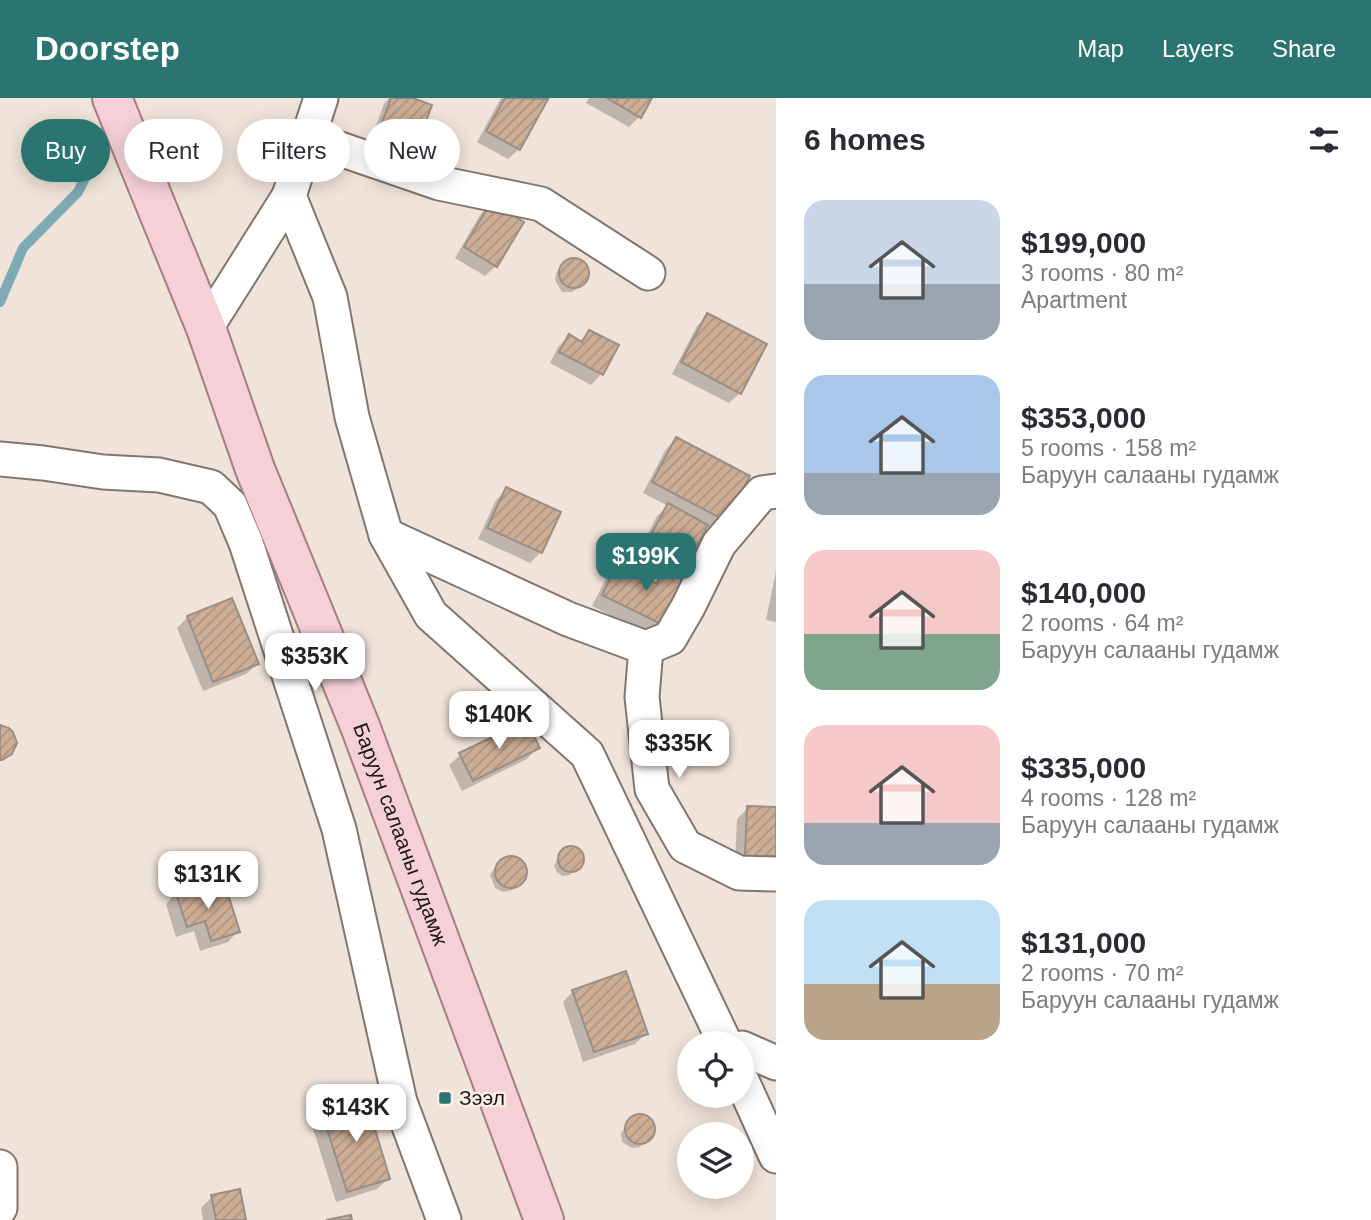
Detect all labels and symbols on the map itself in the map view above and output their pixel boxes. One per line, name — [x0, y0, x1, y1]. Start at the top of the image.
pin: $199K — [597, 533, 695, 593]
pin: $353K — [266, 634, 364, 693]
pin: $140K — [450, 692, 548, 751]
street label: Баруун салааны гудамж — [349, 720, 453, 949]
pin: $335K — [630, 720, 728, 780]
pin: $131K — [159, 852, 257, 911]
pin: $143K — [307, 1084, 405, 1144]
place label: Зээл — [459, 1086, 505, 1109]
marker: Зээл — [437, 1090, 453, 1106]

